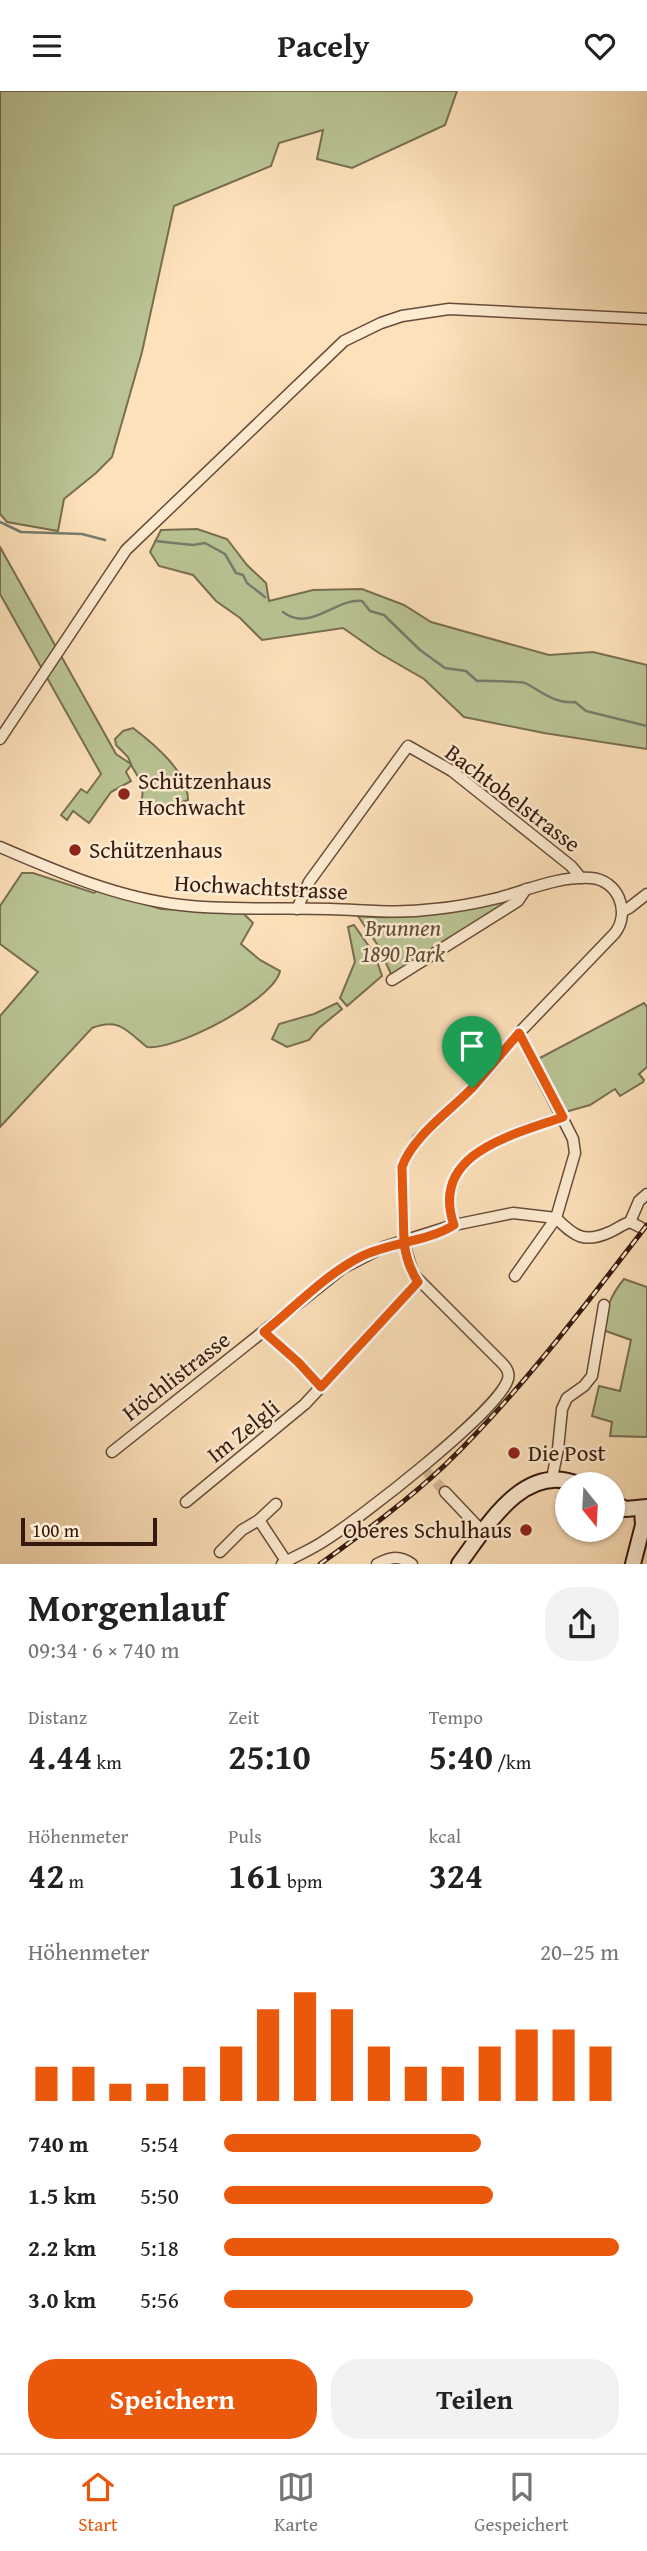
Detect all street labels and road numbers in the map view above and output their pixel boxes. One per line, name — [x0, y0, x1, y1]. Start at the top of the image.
street label: Bachtobelstrasse — [439, 736, 588, 860]
street label: Hochwachtstrasse — [173, 865, 349, 908]
street label: Höchlistrasse — [115, 1323, 237, 1428]
street label: Im Zelgli — [199, 1391, 286, 1470]

